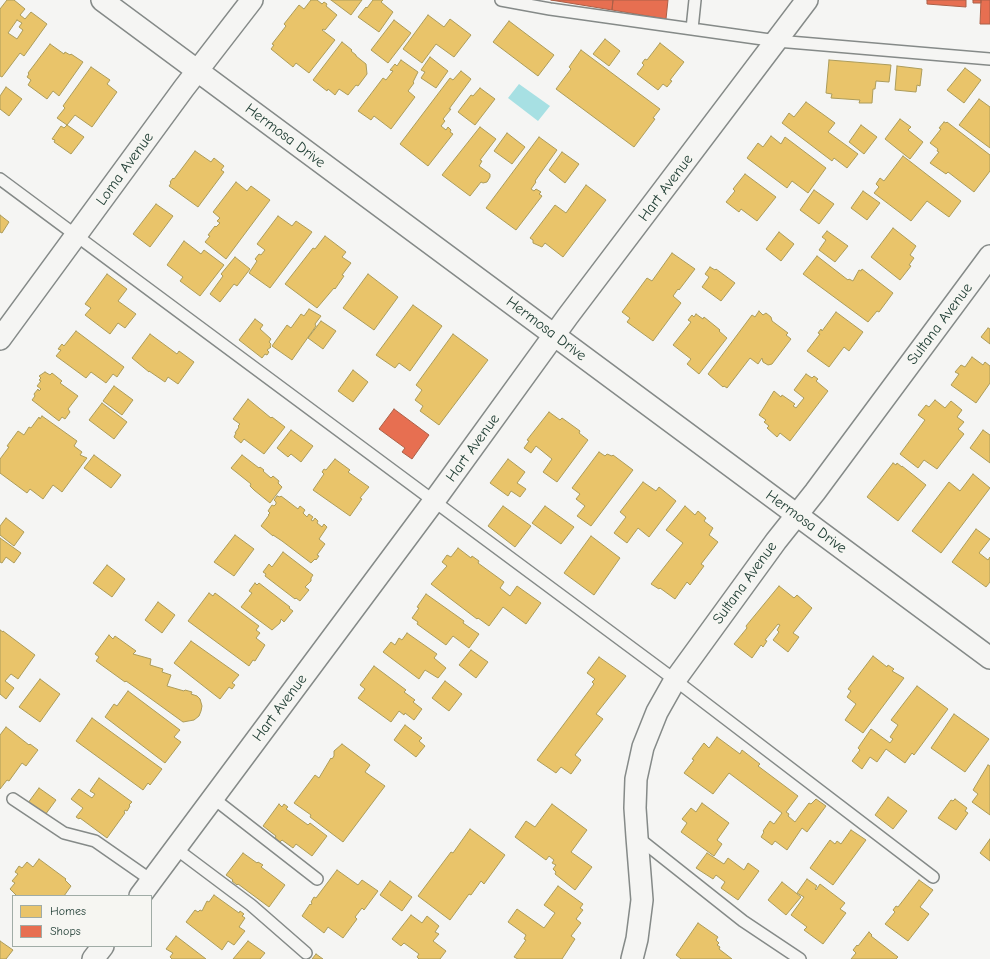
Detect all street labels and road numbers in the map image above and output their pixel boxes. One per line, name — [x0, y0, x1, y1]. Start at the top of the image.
street label: Hermosa Drive — [241, 100, 329, 172]
street label: Loma Avenue — [92, 129, 158, 209]
street label: Hart Avenue — [635, 151, 697, 225]
street label: Sultana Avenue — [903, 280, 977, 368]
street label: Hermosa Drive — [502, 293, 590, 365]
street label: Hart Avenue — [442, 411, 504, 485]
street label: Hermosa Drive — [762, 487, 850, 557]
street label: Sultana Avenue — [709, 538, 781, 628]
street label: Hart Avenue — [249, 671, 311, 745]

